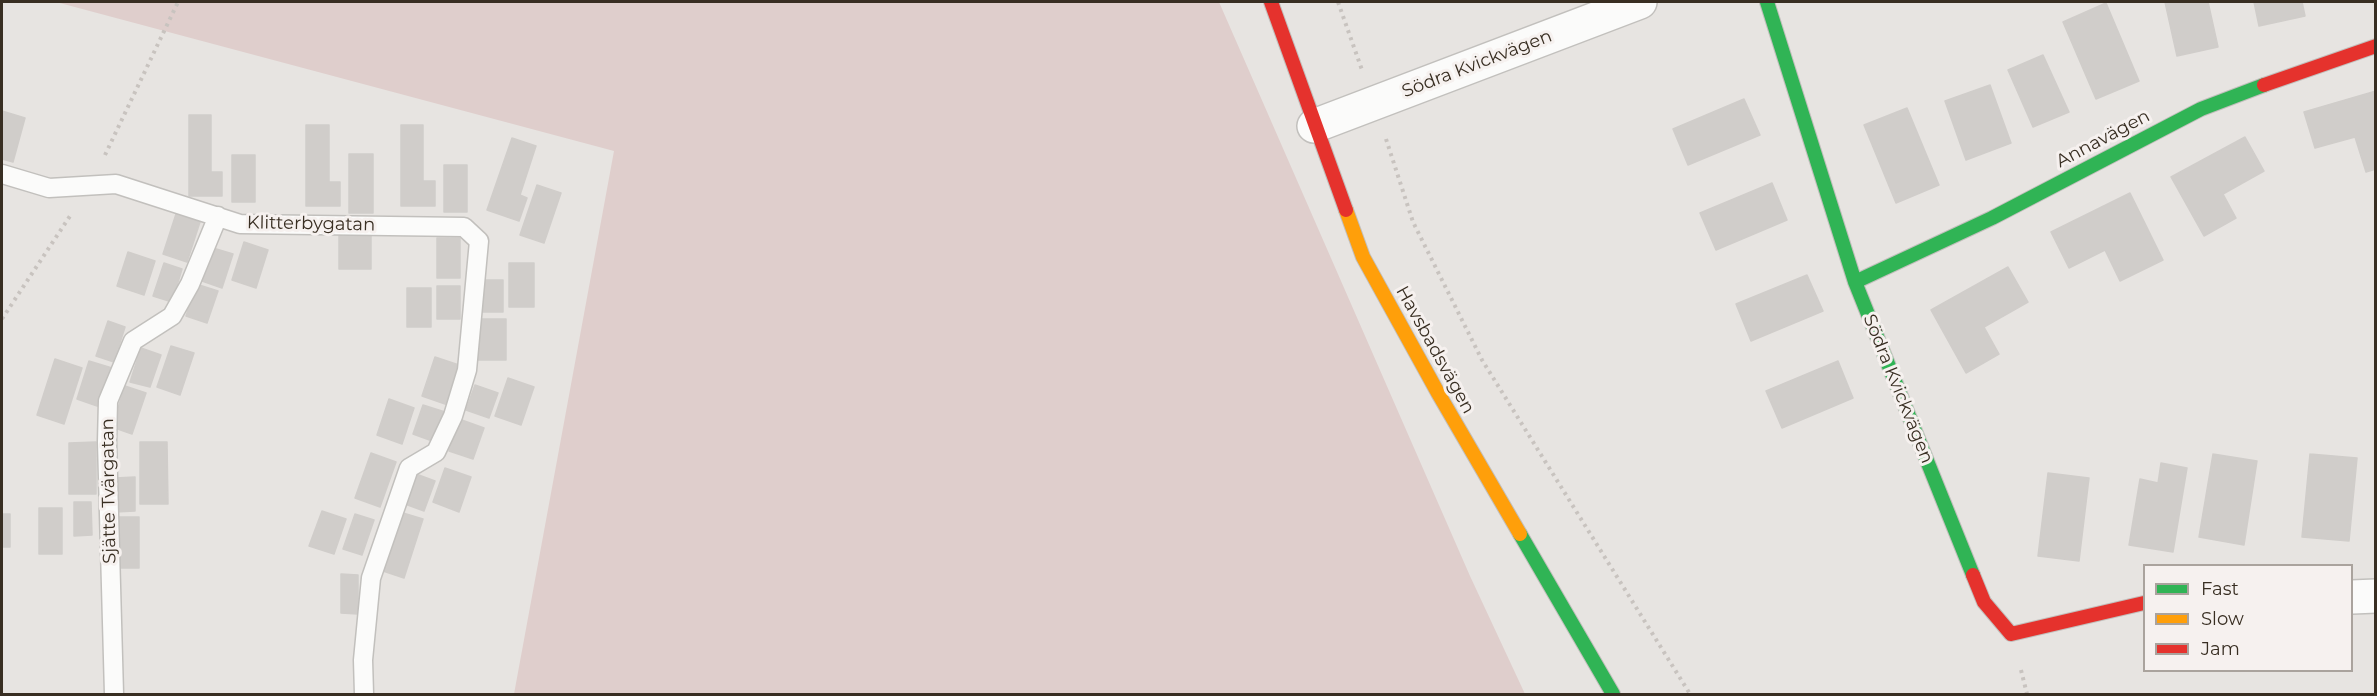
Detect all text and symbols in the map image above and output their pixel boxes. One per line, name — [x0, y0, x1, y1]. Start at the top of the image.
street label: Södra Kvickvägen — [1399, 25, 1555, 103]
street label: Annavägen — [2052, 105, 2154, 173]
street label: Klitterbygatan — [247, 212, 375, 236]
street label: Havsbadsvägen — [1391, 282, 1479, 418]
street label: Södra Kvickvägen — [1858, 311, 1938, 467]
street label: Sjätte Tvärgatan — [97, 418, 121, 564]
legend — [2143, 564, 2353, 672]
text: Fast — [2201, 578, 2239, 600]
text: Slow — [2201, 608, 2244, 630]
text: Jam — [2201, 638, 2240, 660]

